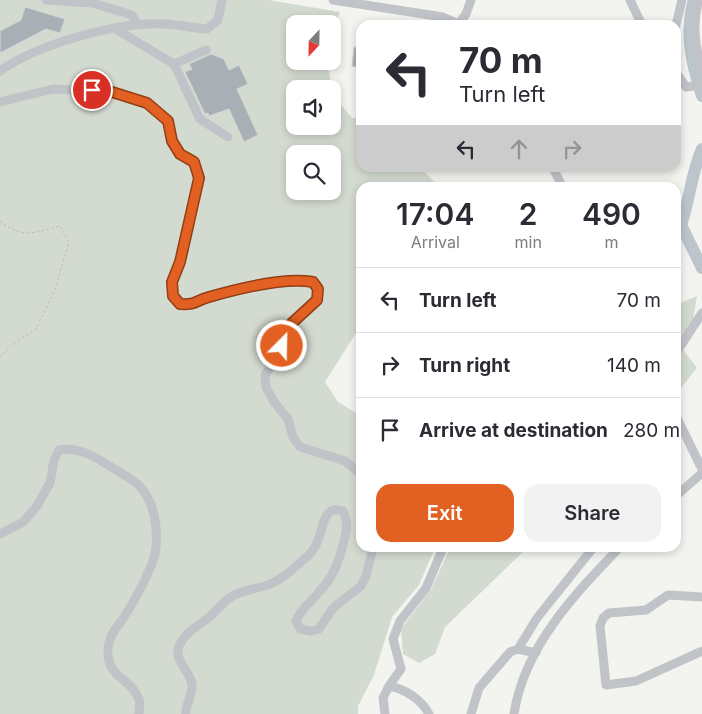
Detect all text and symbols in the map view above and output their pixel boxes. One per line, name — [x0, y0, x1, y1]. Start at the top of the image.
north arrow — [286, 15, 341, 70]
map controls — [286, 15, 341, 200]
text: 70 m — [459, 39, 543, 81]
icon: left — [376, 40, 441, 105]
pin — [71, 69, 113, 111]
icon: arrive — [78, 76, 106, 104]
button: sound — [286, 80, 341, 135]
text: Turn left — [459, 81, 545, 107]
icon: left — [452, 135, 480, 163]
icon: ahead — [505, 135, 533, 163]
icon: right — [558, 135, 586, 163]
button: search — [286, 145, 341, 200]
text: 17:04 — [396, 196, 474, 232]
text: 2 — [519, 196, 538, 232]
text: 490 — [582, 196, 641, 232]
text: Arrival — [411, 232, 460, 252]
text: min — [514, 232, 542, 252]
text: m — [604, 232, 618, 252]
icon: left — [376, 286, 404, 314]
text: Turn left — [419, 289, 497, 312]
text: 70 m — [617, 289, 661, 312]
position arrow — [255, 319, 307, 371]
icon: right — [376, 351, 404, 379]
text: Turn right — [419, 354, 510, 377]
text: 140 m — [607, 354, 661, 377]
icon: arrive — [376, 416, 404, 444]
text: Arrive at destination — [419, 419, 608, 442]
text: 280 m — [623, 419, 680, 442]
button: Exit — [376, 484, 514, 542]
button: Share — [524, 484, 661, 542]

